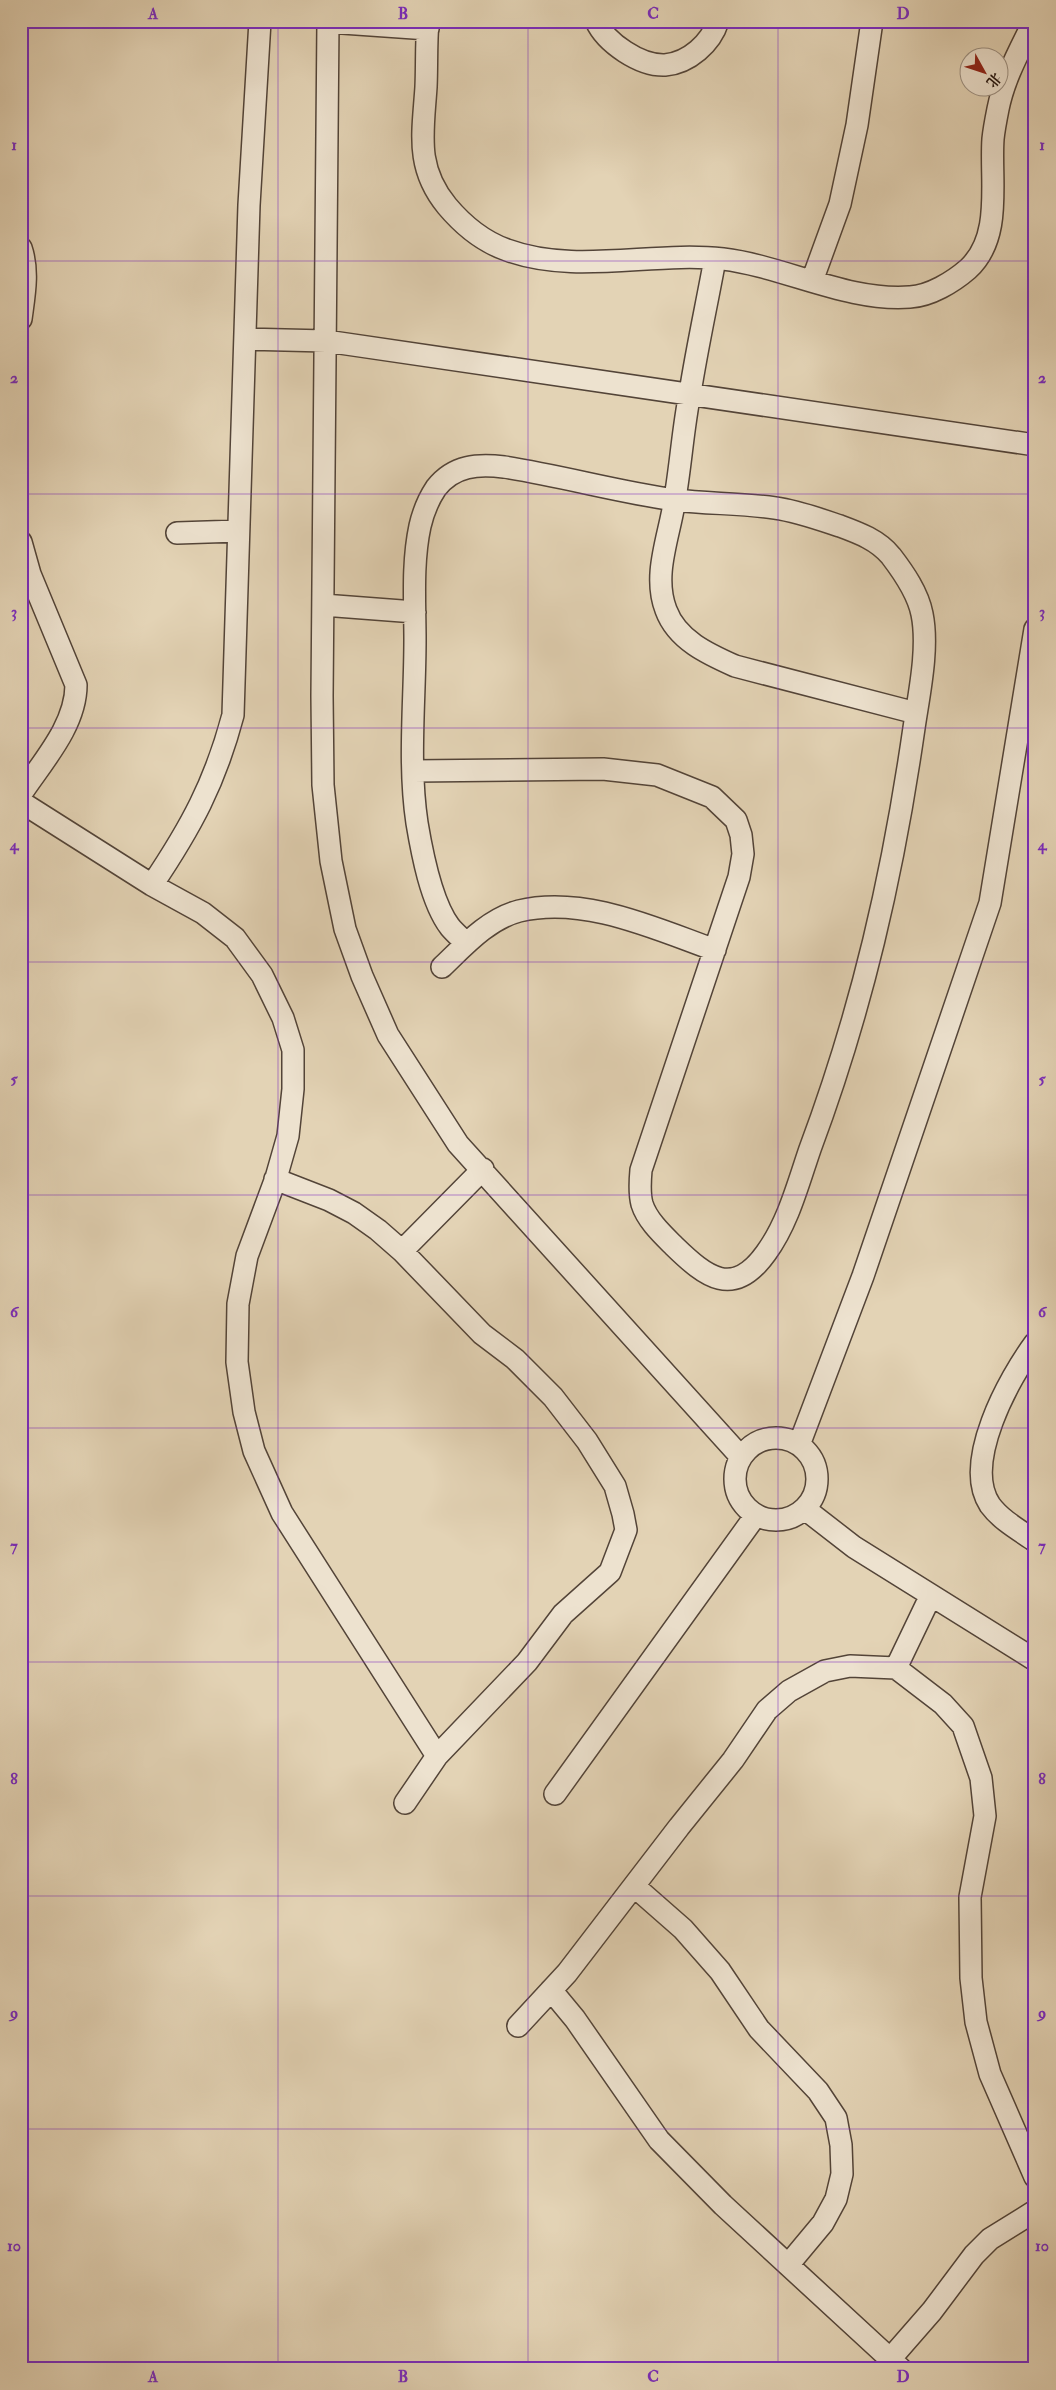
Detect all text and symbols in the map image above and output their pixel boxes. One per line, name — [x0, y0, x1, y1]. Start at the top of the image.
text: A — [147, 4, 159, 24]
text: B — [398, 4, 408, 24]
text: C — [647, 4, 659, 24]
text: D — [896, 4, 910, 24]
north arrow — [958, 48, 1008, 98]
text: 北 — [983, 69, 1005, 91]
text: 1 — [11, 135, 17, 155]
text: 1 — [1039, 135, 1045, 155]
text: 2 — [10, 368, 18, 388]
text: 2 — [1038, 368, 1046, 388]
text: 3 — [11, 602, 17, 622]
text: 3 — [1039, 602, 1045, 622]
text: 4 — [9, 835, 20, 855]
text: 4 — [1037, 835, 1048, 855]
text: 5 — [10, 1069, 18, 1089]
text: 5 — [1038, 1069, 1046, 1089]
text: 6 — [10, 1302, 20, 1322]
text: 6 — [1038, 1302, 1048, 1322]
text: 7 — [10, 1536, 18, 1556]
text: 7 — [1038, 1536, 1046, 1556]
text: 8 — [10, 1769, 18, 1789]
text: 8 — [1038, 1769, 1046, 1789]
text: 9 — [8, 2003, 18, 2023]
text: 9 — [1036, 2003, 1046, 2023]
text: 10 — [7, 2236, 21, 2256]
text: 10 — [1035, 2236, 1049, 2256]
text: A — [147, 2367, 159, 2387]
text: B — [398, 2367, 408, 2387]
text: C — [647, 2367, 659, 2387]
text: D — [896, 2367, 910, 2387]

